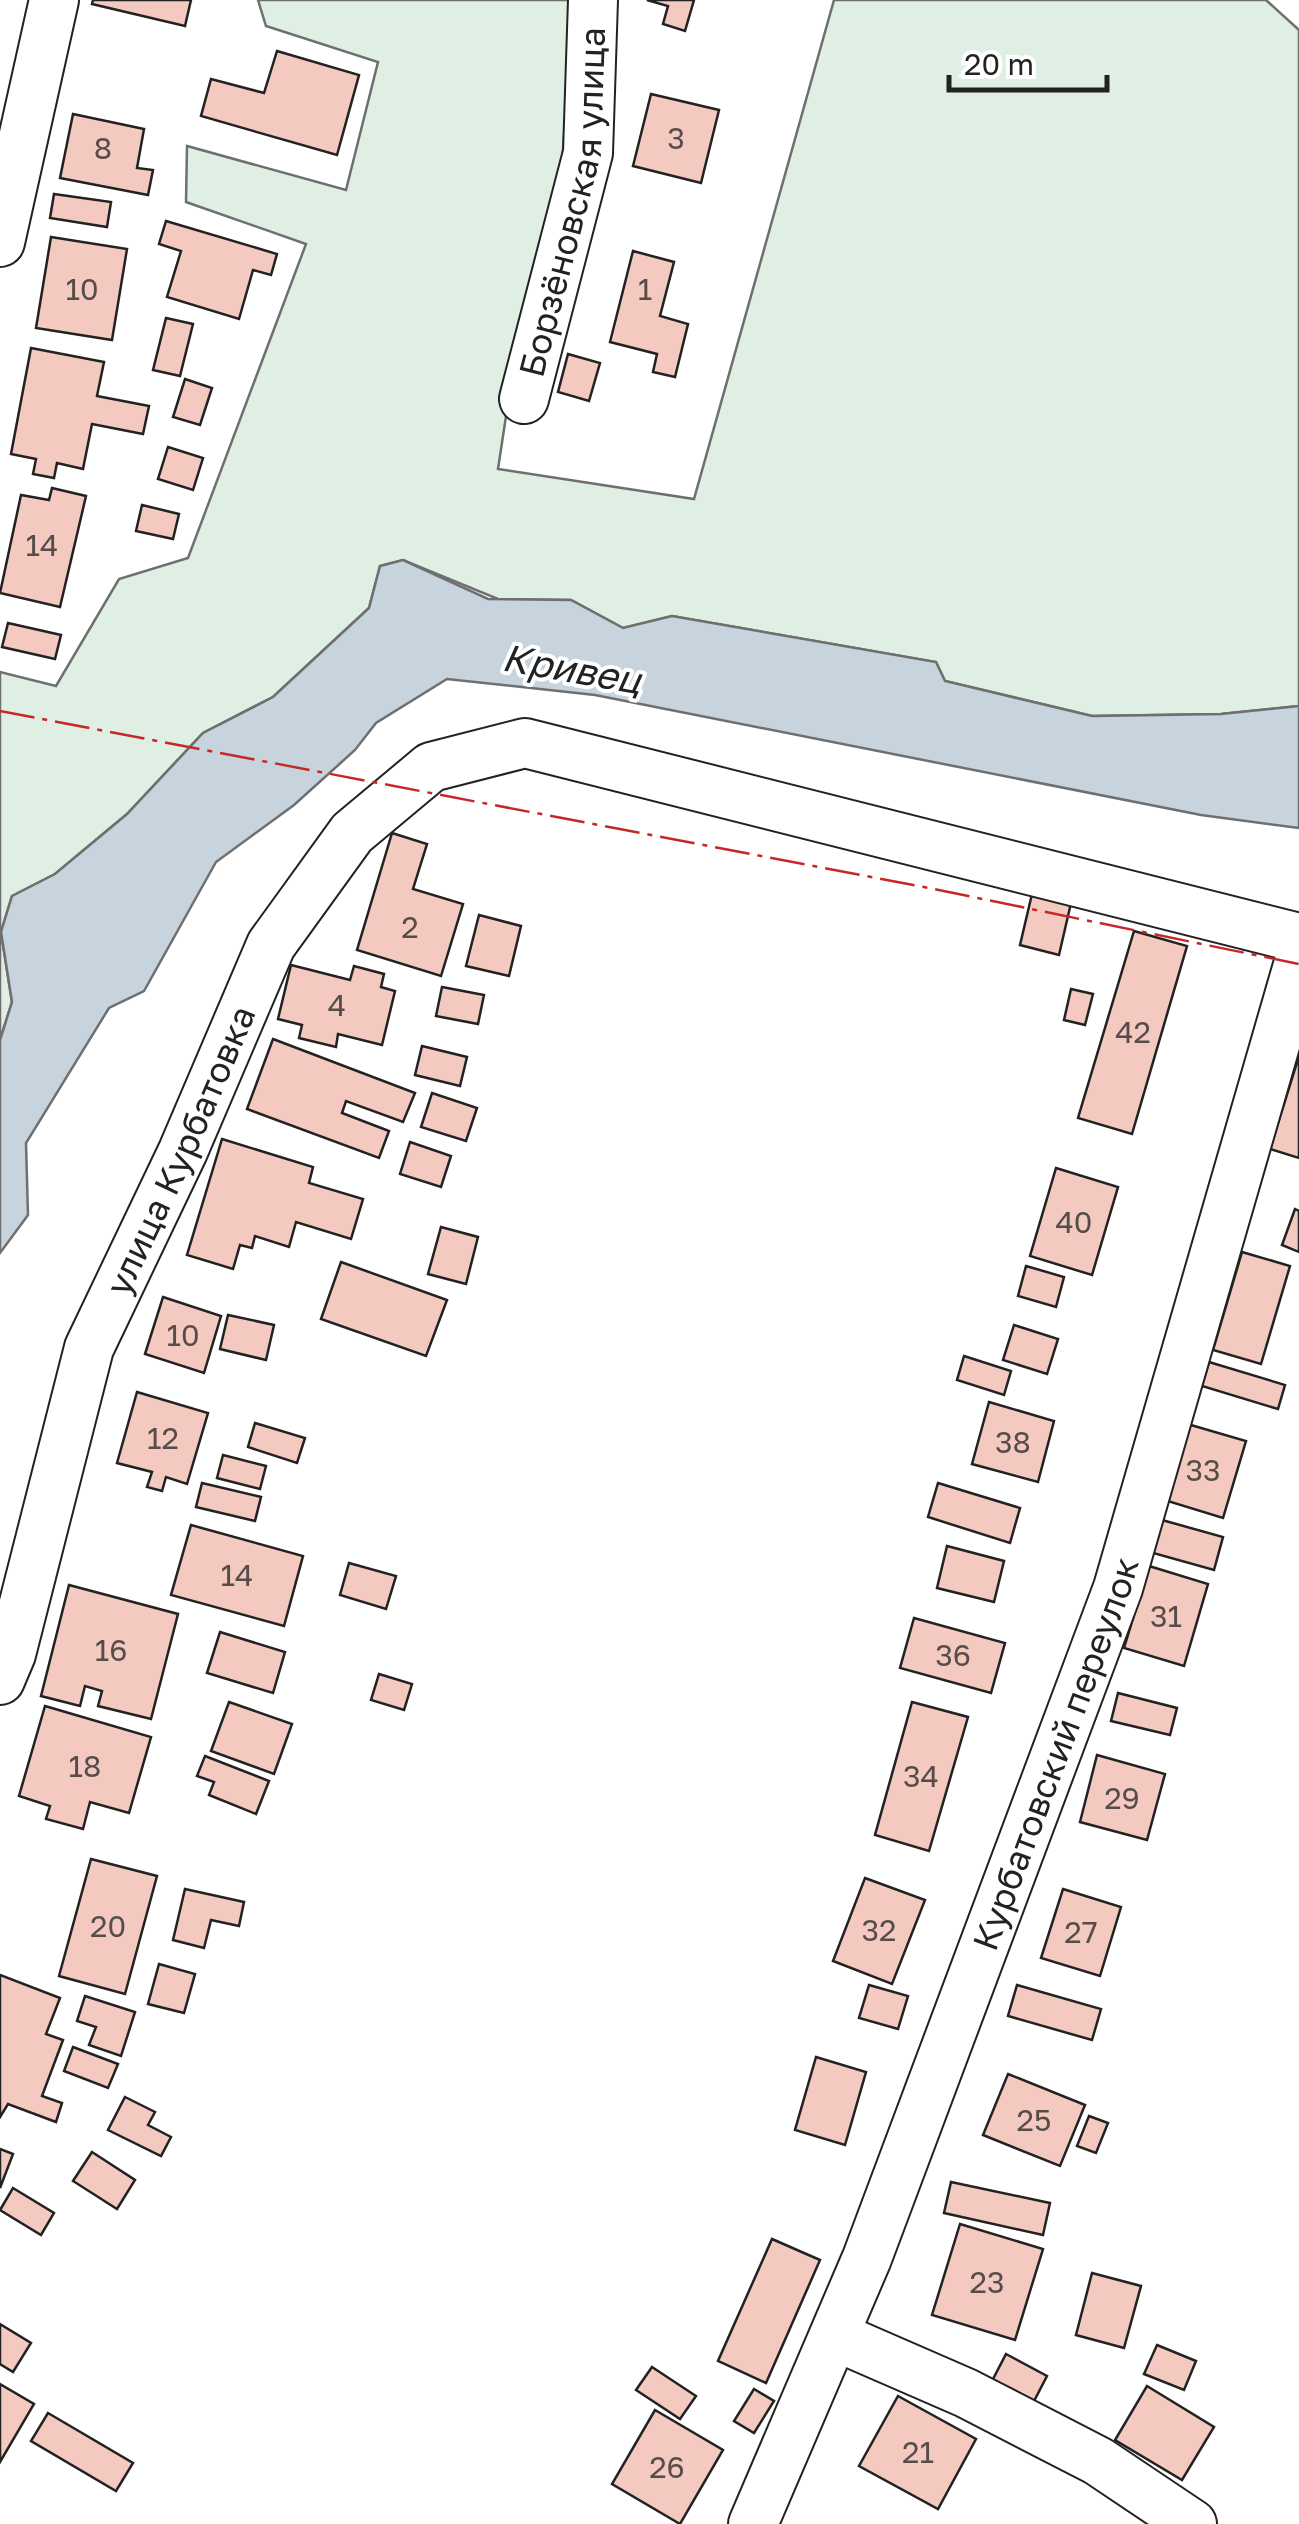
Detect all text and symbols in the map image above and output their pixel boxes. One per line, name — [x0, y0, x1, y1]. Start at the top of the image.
street label: Борзёновская улица — [510, 26, 613, 381]
scale bar — [949, 30, 1106, 92]
text: 20 m — [964, 46, 1034, 82]
house number: 3 — [667, 120, 685, 156]
house number: 8 — [94, 130, 112, 166]
house number: 10 — [65, 271, 99, 307]
house number: 1 — [638, 271, 652, 307]
house number: 14 — [26, 527, 58, 563]
water label: Кривец — [499, 634, 646, 703]
house number: 2 — [401, 909, 419, 945]
house number: 4 — [328, 987, 346, 1023]
street label: улица Курбатовка — [97, 999, 264, 1302]
house number: 42 — [1115, 1014, 1151, 1050]
house number: 40 — [1056, 1204, 1092, 1240]
house number: 10 — [166, 1317, 200, 1353]
house number: 12 — [147, 1420, 179, 1456]
house number: 38 — [995, 1424, 1031, 1460]
house number: 33 — [1185, 1452, 1221, 1488]
street label: Курбатовский переулок — [963, 1552, 1147, 1956]
house number: 14 — [221, 1557, 253, 1593]
house number: 31 — [1150, 1598, 1182, 1634]
house number: 16 — [95, 1632, 127, 1668]
house number: 36 — [935, 1637, 971, 1673]
house number: 18 — [69, 1748, 101, 1784]
house number: 34 — [903, 1758, 939, 1794]
house number: 29 — [1104, 1780, 1140, 1816]
house number: 20 — [90, 1908, 126, 1944]
house number: 32 — [862, 1912, 896, 1948]
house number: 27 — [1064, 1914, 1098, 1950]
house number: 25 — [1017, 2102, 1051, 2138]
house number: 23 — [970, 2264, 1004, 2300]
house number: 21 — [902, 2434, 934, 2470]
house number: 26 — [649, 2449, 685, 2485]

